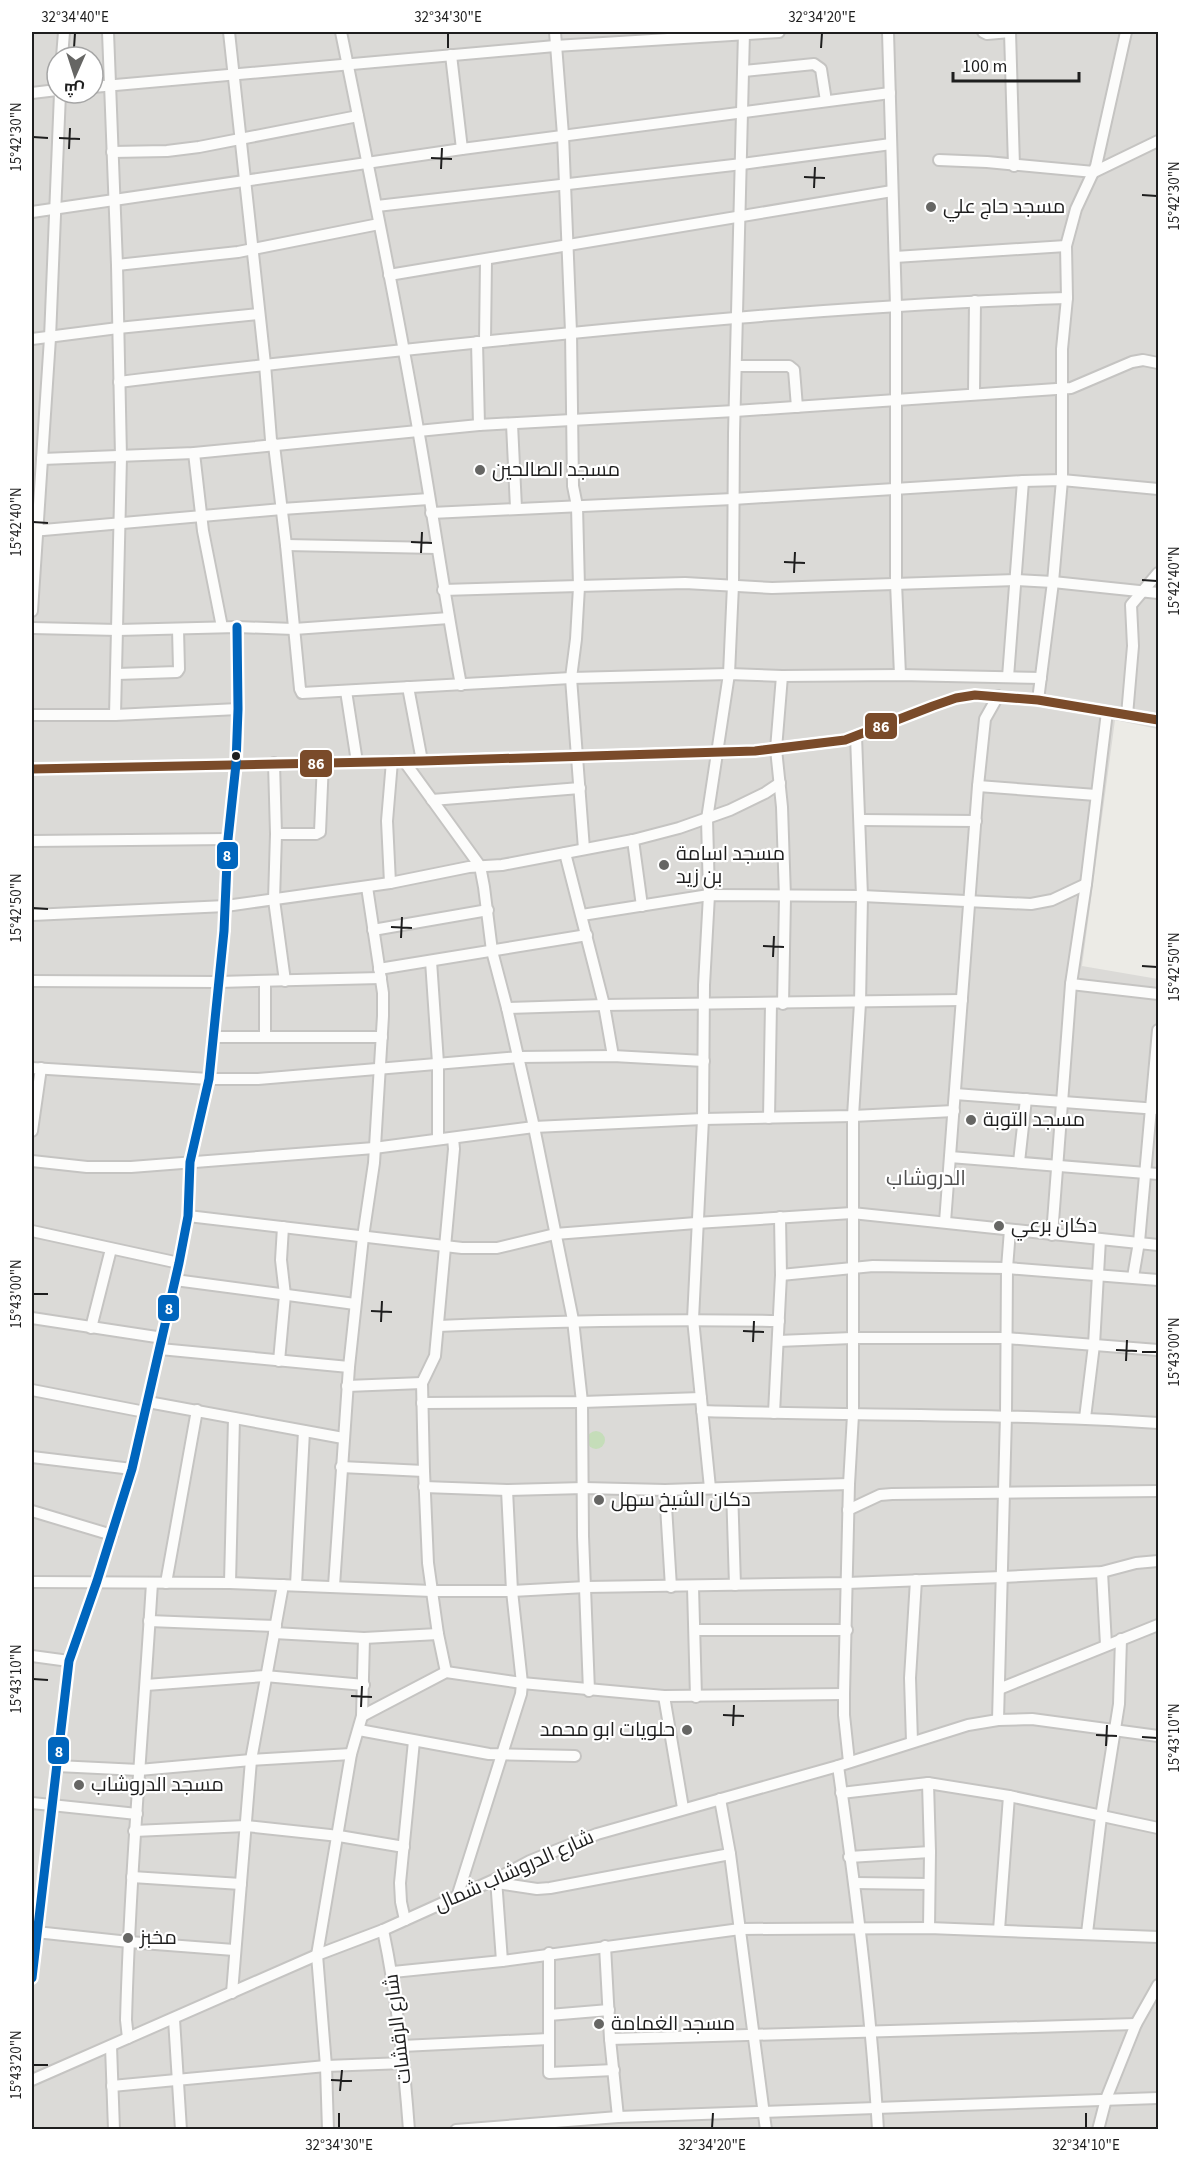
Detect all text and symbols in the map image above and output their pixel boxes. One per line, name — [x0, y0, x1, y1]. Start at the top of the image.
text: 32°34'40"E — [41, 7, 109, 28]
text: 32°34'30"E — [414, 7, 482, 28]
text: 32°34'20"E — [788, 7, 856, 28]
north arrow — [45, 45, 105, 105]
scale bar — [953, 45, 1079, 83]
text: 100 m — [962, 54, 1007, 79]
text: ش — [63, 77, 85, 101]
text: 15°42'30"N — [6, 102, 27, 172]
text: 15°42'30"N — [1164, 161, 1185, 231]
place label: مسجد حاج علي — [943, 193, 1065, 222]
marker: مسجد حاج علي — [924, 200, 938, 214]
place label: مسجد الصالحين — [492, 456, 620, 484]
marker: مسجد الصالحين — [473, 463, 487, 477]
text: 15°42'40"N — [6, 487, 27, 557]
text: 15°42'40"N — [1164, 546, 1185, 616]
line badge: 86 — [864, 712, 898, 740]
text: 86 — [873, 716, 889, 738]
line badge: 86 — [299, 749, 333, 778]
unlabelled marker — [230, 750, 242, 762]
text: 86 — [308, 753, 324, 775]
place label: مسجد اسامة بن زيد — [676, 840, 785, 891]
line badge: 8 — [216, 841, 239, 870]
text: 8 — [223, 845, 231, 867]
marker: مسجد اسامة بن زيد — [657, 858, 671, 872]
text: 15°42'50"N — [6, 873, 27, 943]
text: 15°42'50"N — [1164, 932, 1185, 1002]
place label: مسجد التوبة — [983, 1106, 1085, 1134]
marker: مسجد التوبة — [964, 1113, 978, 1127]
district label: الدروشاب — [886, 1163, 966, 1193]
place label: دكان برعي — [1011, 1212, 1097, 1241]
marker: دكان برعي — [992, 1219, 1006, 1233]
text: 15°43'00"N — [6, 1259, 27, 1329]
line badge: 8 — [157, 1294, 180, 1322]
text: 8 — [165, 1298, 173, 1320]
text: 15°43'00"N — [1164, 1317, 1185, 1387]
place label: دكان الشيخ سهل — [611, 1486, 751, 1514]
marker: دكان الشيخ سهل — [592, 1493, 606, 1507]
text: 15°43'10"N — [6, 1644, 27, 1714]
text: 15°43'10"N — [1164, 1703, 1185, 1773]
place label: حلويات ابو محمد — [540, 1716, 675, 1744]
marker: حلويات ابو محمد — [680, 1723, 694, 1737]
line badge: 8 — [47, 1736, 70, 1765]
text: 8 — [55, 1741, 63, 1763]
place label: مسجد الدروشاب — [91, 1771, 224, 1799]
marker: مسجد الدروشاب — [72, 1778, 86, 1792]
street label: شارع الدروشاب شمال — [430, 1823, 598, 1919]
place label: مخبز — [139, 1924, 177, 1952]
marker: مخبز — [121, 1931, 135, 1945]
street label: شارع الرقشات — [377, 1972, 419, 2086]
place label: مسجد الغمامة — [611, 2010, 735, 2038]
marker: مسجد الغمامة — [592, 2017, 606, 2031]
text: 15°43'20"N — [6, 2030, 27, 2100]
text: 32°34'30"E — [305, 2135, 373, 2156]
text: 32°34'20"E — [678, 2135, 746, 2156]
text: 32°34'10"E — [1052, 2135, 1120, 2156]

